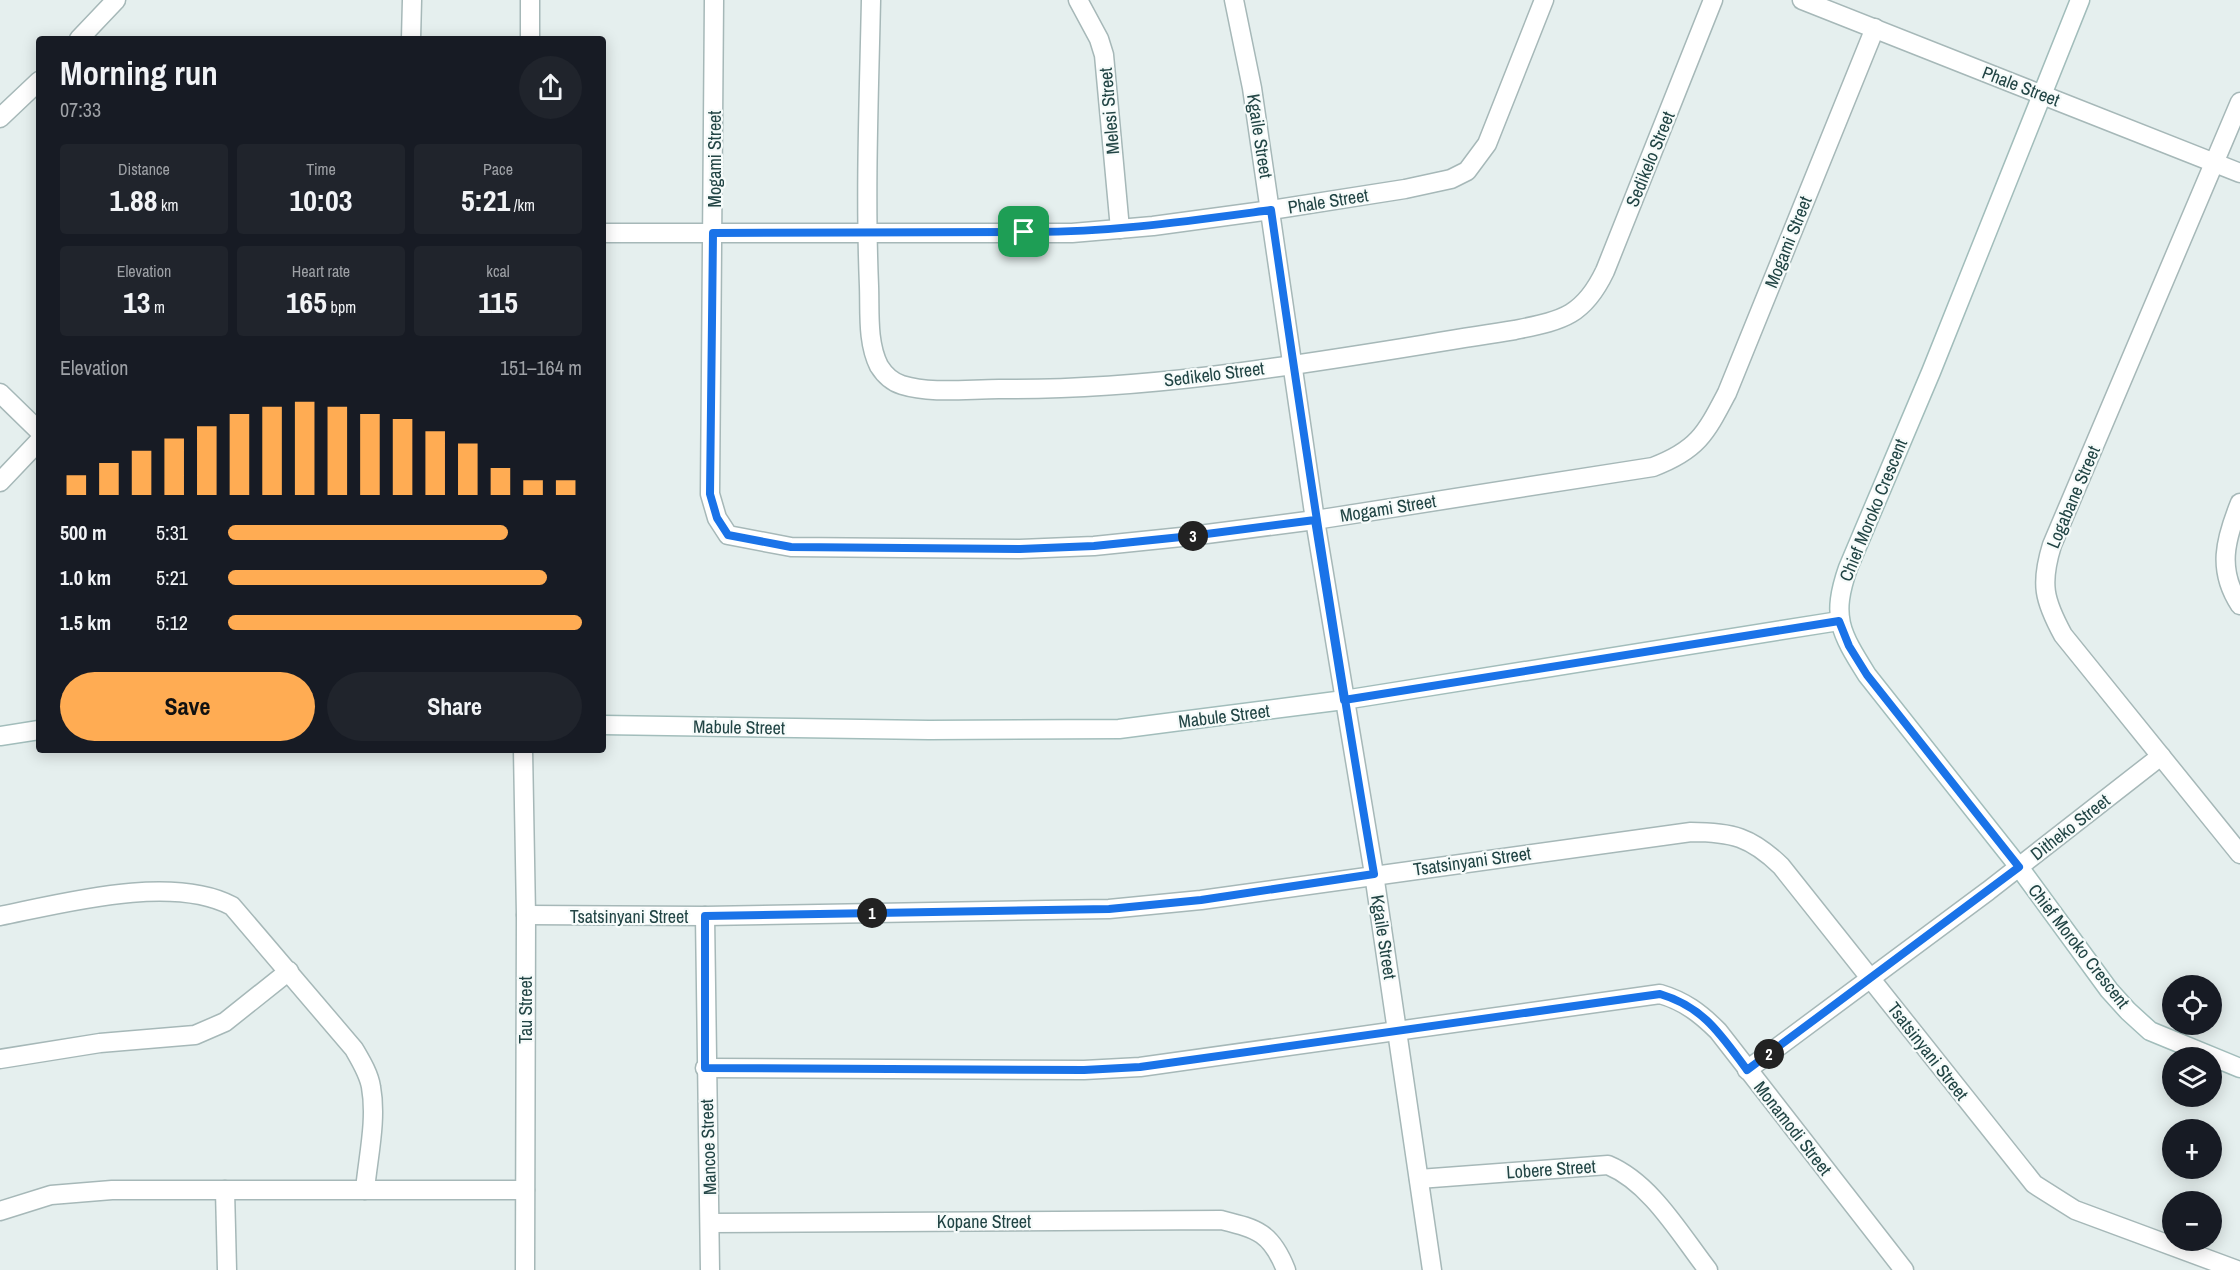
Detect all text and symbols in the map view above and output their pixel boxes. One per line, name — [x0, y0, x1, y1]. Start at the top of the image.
text: Morning run — [60, 51, 218, 95]
button: share — [519, 56, 582, 119]
street label: Phale Street — [1979, 60, 2063, 112]
street label: Melesi Street — [1093, 67, 1125, 155]
street label: Kgaile Street — [1241, 92, 1279, 180]
text: 07:33 — [60, 96, 101, 123]
street label: Sedikelo Street — [1620, 108, 1680, 210]
street label: Mogami Street — [702, 111, 727, 207]
text: Distance — [118, 158, 170, 180]
text: Time — [306, 158, 336, 180]
text: Pace — [483, 158, 513, 180]
text: 1.88 — [109, 180, 157, 220]
text: 10:03 — [290, 180, 352, 220]
text: 5:21 — [461, 180, 510, 220]
street label: Phale Street — [1286, 182, 1370, 220]
street label: Mogami Street — [1758, 192, 1818, 292]
text: km — [157, 194, 179, 216]
text: /km — [510, 194, 535, 216]
pin — [998, 206, 1049, 257]
icon: arrive — [1007, 215, 1040, 248]
text: Elevation — [117, 260, 171, 282]
text: Heart rate — [292, 260, 350, 282]
text: kcal — [486, 260, 510, 282]
text: 13 — [123, 282, 150, 322]
text: 165 — [286, 282, 327, 322]
text: 115 — [478, 282, 518, 322]
text: m — [150, 296, 165, 318]
text: bpm — [327, 296, 356, 318]
text: Elevation — [60, 354, 128, 381]
text: 151–164 m — [500, 354, 582, 381]
street label: Sedikelo Street — [1162, 355, 1266, 393]
street label: Chief Moroko Crescent — [1833, 435, 1913, 585]
street label: Logabane Street — [2040, 442, 2106, 552]
street label: Mogami Street — [1338, 488, 1438, 528]
text: 500 m — [60, 519, 107, 546]
text: 5:31 — [156, 519, 188, 546]
pin: 3 — [1178, 521, 1208, 551]
text: 3 — [1189, 525, 1197, 547]
text: 1.0 km — [60, 564, 111, 591]
text: 5:21 — [156, 564, 188, 591]
text: 1.5 km — [60, 609, 111, 636]
text: 5:12 — [156, 609, 188, 636]
button: Save — [60, 672, 315, 741]
button: Share — [327, 672, 582, 741]
street label: Mabule Street — [1177, 698, 1271, 734]
street label: Mabule Street — [693, 714, 785, 740]
street label: Ditheko Street — [2025, 788, 2115, 866]
street label: Tsatsinyani Street — [1412, 840, 1532, 882]
street label: Chief Moroko Crescent — [2022, 879, 2136, 1013]
street label: Kgaile Street — [1365, 893, 1403, 981]
pin: 1 — [857, 898, 887, 928]
text: 1 — [868, 902, 876, 924]
street label: Tsatsinyani Street — [570, 904, 688, 929]
map controls — [2162, 975, 2222, 1251]
button: locate — [2162, 975, 2222, 1035]
street label: Tau Street — [513, 976, 538, 1044]
street label: Tsatsinyani Street — [1882, 997, 1974, 1105]
pin: 2 — [1754, 1039, 1784, 1069]
text: 2 — [1765, 1043, 1773, 1065]
button: layers — [2162, 1047, 2222, 1107]
street label: Monamodi Street — [1748, 1076, 1838, 1180]
street label: Mancoe Street — [694, 1099, 722, 1195]
button: + — [2162, 1119, 2222, 1179]
street label: Lobere Street — [1506, 1153, 1596, 1185]
button: − — [2162, 1191, 2222, 1251]
street label: Kopane Street — [937, 1209, 1031, 1234]

